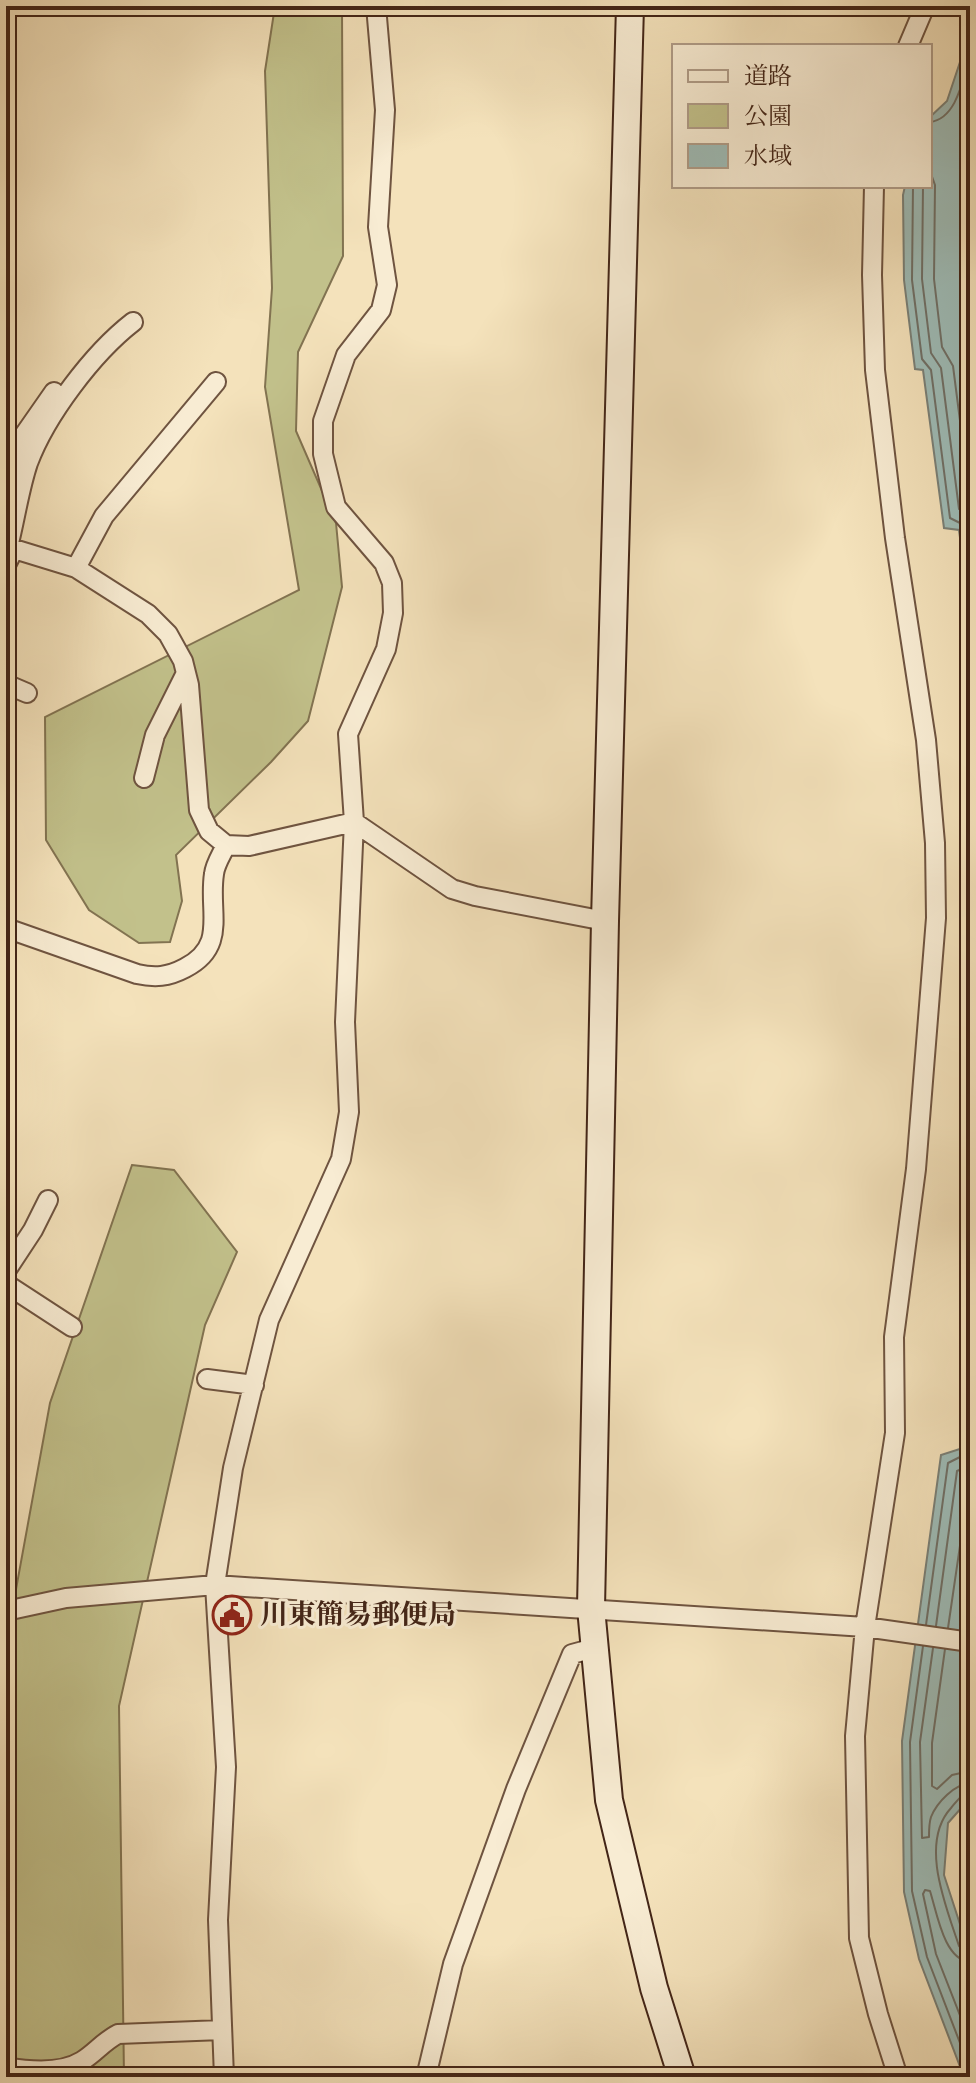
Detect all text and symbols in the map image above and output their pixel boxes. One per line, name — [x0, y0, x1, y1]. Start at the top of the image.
legend — [672, 44, 932, 188]
text: 道路 — [744, 60, 792, 93]
text: 公園 — [744, 100, 792, 133]
text: 水域 — [744, 140, 792, 173]
public building icon: 川東簡易郵便局 — [211, 1594, 253, 1636]
place label: 川東簡易郵便局 — [260, 1596, 456, 1634]

